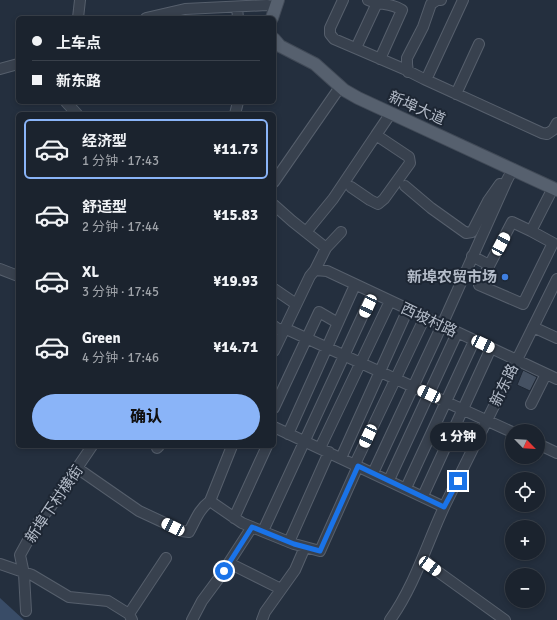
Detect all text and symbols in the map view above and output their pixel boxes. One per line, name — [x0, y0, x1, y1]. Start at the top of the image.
text: 上车点 — [56, 34, 101, 52]
text: 新东路 — [56, 72, 101, 90]
street label: 新埠大道 — [386, 88, 448, 128]
icon: car — [34, 131, 70, 167]
text: 经济型 — [82, 132, 127, 150]
text: ¥11.73 — [213, 140, 258, 158]
text: 1 分钟 · 17:43 — [82, 153, 159, 169]
icon: car — [34, 197, 70, 233]
text: 舒适型 — [82, 198, 127, 216]
text: ¥15.83 — [213, 206, 258, 224]
text: 2 分钟 · 17:44 — [82, 219, 159, 235]
car — [490, 231, 512, 257]
icon: car — [34, 263, 70, 299]
text: XL — [82, 263, 99, 281]
place label: 新埠农贸市场 — [407, 268, 497, 286]
text: ¥19.93 — [213, 272, 258, 290]
marker: 新埠农贸市场 — [500, 272, 510, 282]
text: 3 分钟 · 17:45 — [82, 284, 159, 300]
car — [357, 293, 379, 319]
street label: 西坡村路 — [398, 299, 460, 341]
icon: car — [34, 329, 70, 365]
text: Green — [82, 329, 121, 347]
car — [470, 333, 496, 355]
text: ¥14.71 — [213, 338, 258, 356]
text: 4 分钟 · 17:46 — [82, 350, 159, 366]
street label: 新东路 — [486, 361, 522, 409]
car — [416, 383, 442, 405]
button: 确认 — [32, 394, 260, 440]
car — [357, 423, 379, 449]
callout: 1 分钟 — [430, 423, 486, 451]
north arrow — [505, 424, 545, 464]
map controls — [505, 424, 545, 608]
text: 1 分钟 — [440, 429, 476, 445]
street label: 新埠下村横街 — [21, 462, 87, 546]
route end — [449, 472, 467, 490]
button: locate — [505, 472, 545, 512]
car — [160, 516, 186, 538]
button: + — [505, 520, 545, 560]
car — [417, 554, 443, 578]
route start — [215, 562, 233, 580]
button: − — [505, 568, 545, 608]

